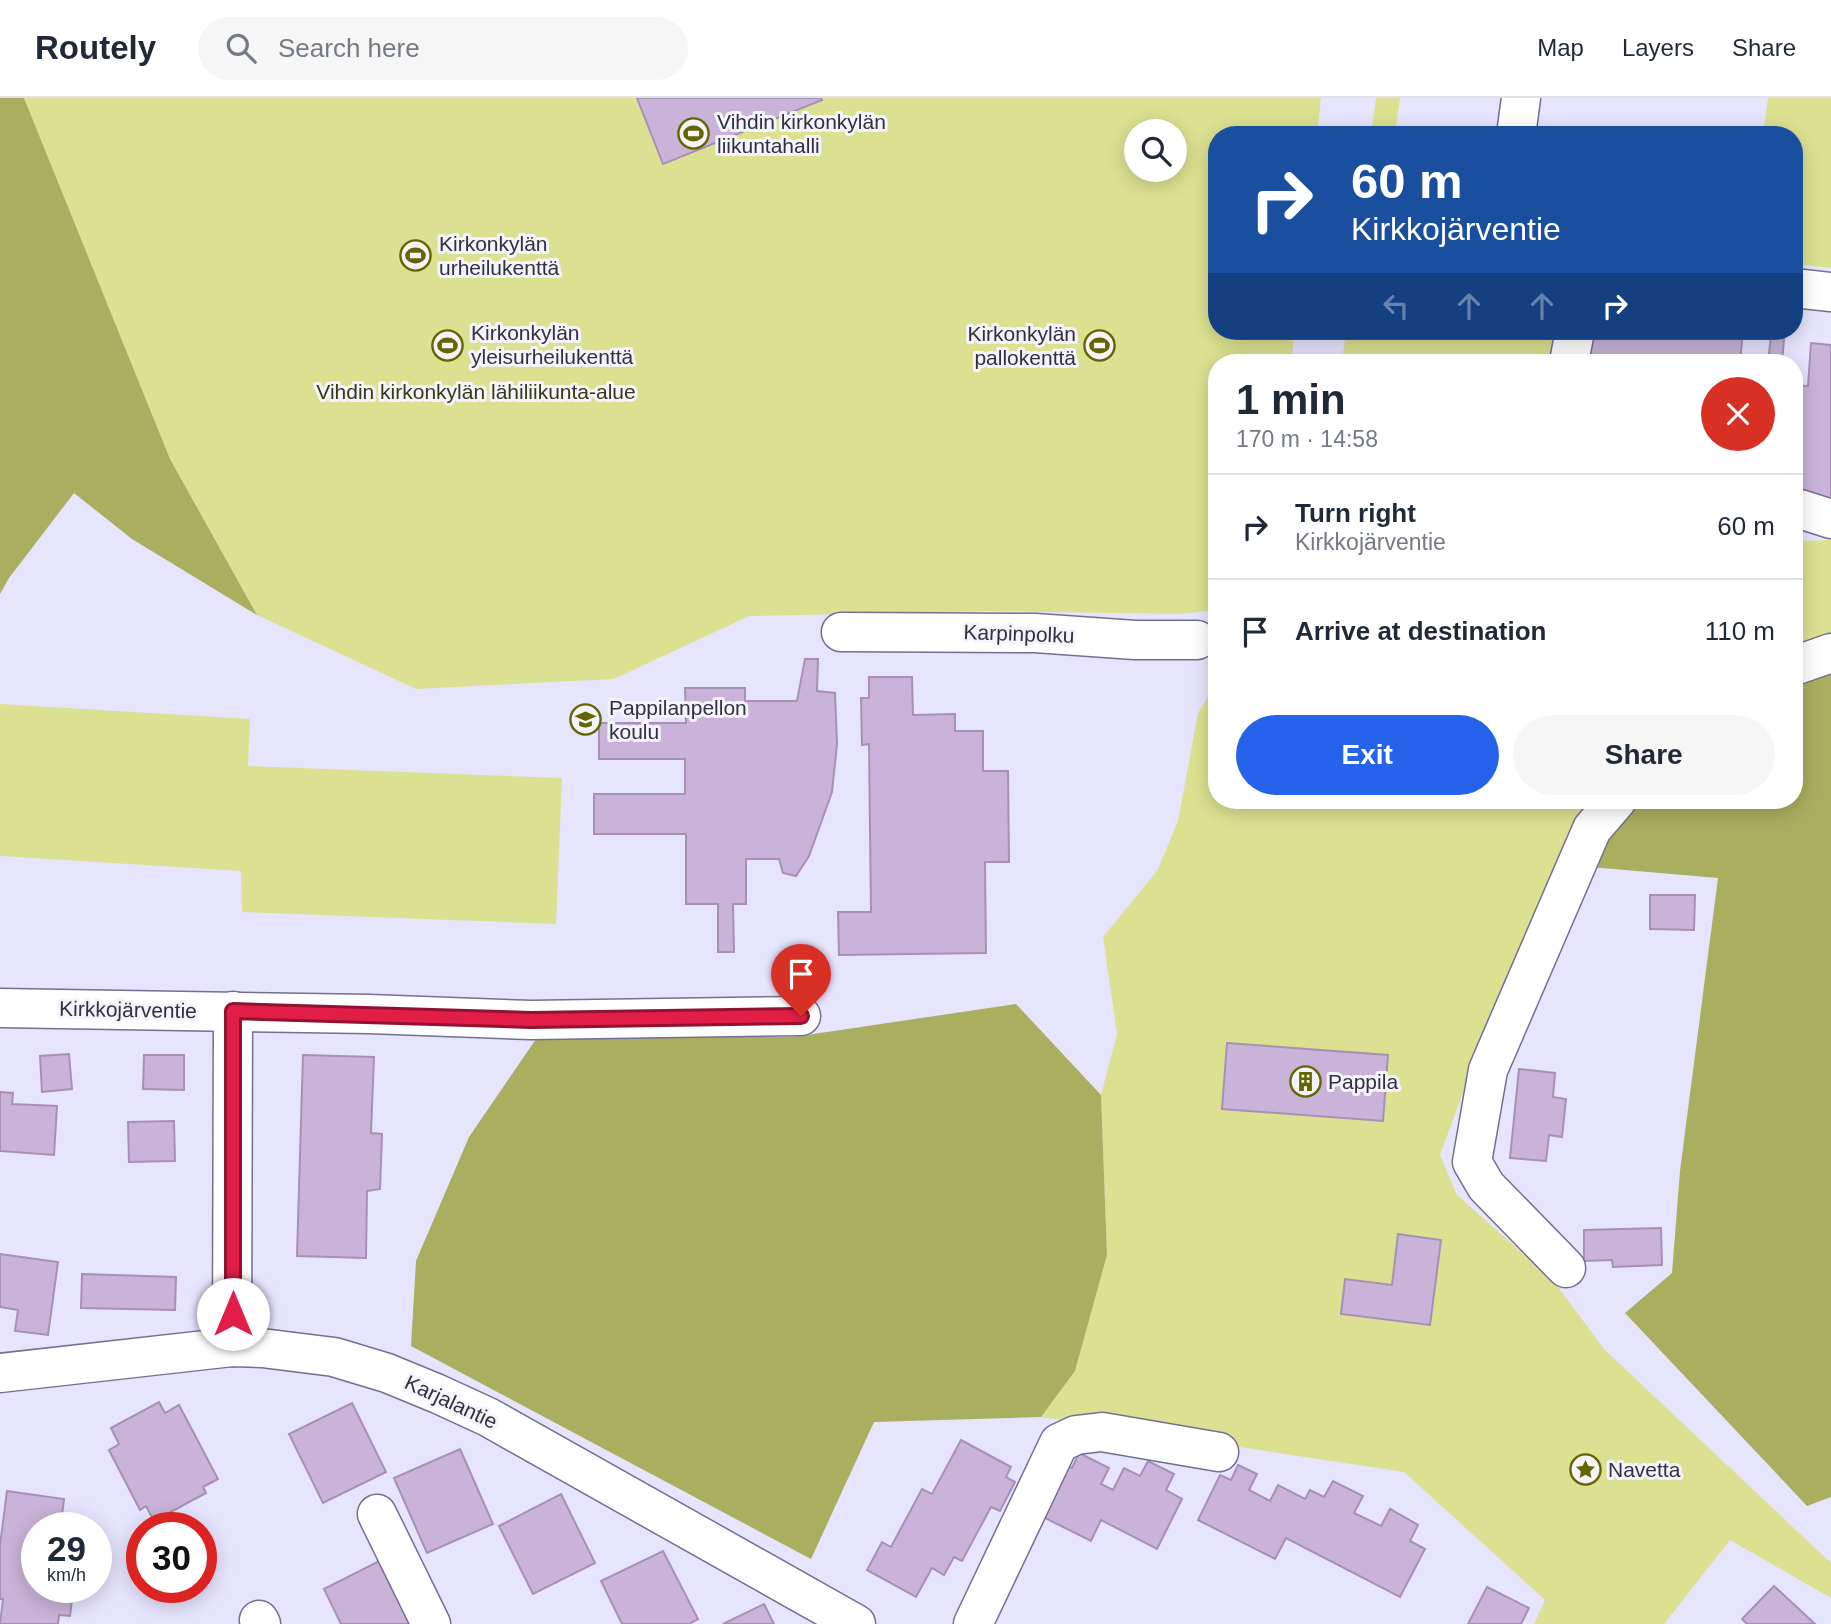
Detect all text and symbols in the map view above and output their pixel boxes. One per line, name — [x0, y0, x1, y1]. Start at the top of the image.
search box — [198, 17, 688, 80]
text: Routely — [35, 29, 156, 66]
icon: search — [222, 29, 260, 67]
text: Search here — [278, 33, 420, 63]
text: Map — [1537, 34, 1584, 61]
text: Layers — [1622, 34, 1694, 61]
text: Share — [1732, 34, 1796, 61]
place label: Vihdin kirkonkylän liikuntahalli — [717, 110, 886, 157]
sports icon: Vihdin kirkonkylän liikuntahalli — [677, 117, 711, 151]
map controls — [1124, 119, 1187, 182]
button: search — [1124, 119, 1187, 182]
icon: right — [1236, 154, 1327, 245]
text: 60 m — [1351, 154, 1463, 208]
text: Kirkkojärventie — [1351, 211, 1561, 247]
place label: Kirkonkylän urheilukenttä — [439, 232, 560, 279]
sports icon: Kirkonkylän urheilukenttä — [399, 239, 433, 273]
icon: left — [1377, 287, 1415, 325]
icon: ahead — [1450, 287, 1488, 325]
icon: ahead — [1523, 287, 1561, 325]
icon: right — [1596, 287, 1634, 325]
place label: Kirkonkylän yleisurheilukenttä — [471, 321, 634, 368]
place label: Kirkonkylän pallokenttä — [967, 322, 1076, 369]
sports icon: Kirkonkylän yleisurheilukenttä — [431, 328, 465, 362]
sports icon: Kirkonkylän pallokenttä — [1082, 329, 1116, 363]
text: 1 min — [1236, 376, 1346, 423]
button: close — [1701, 377, 1775, 451]
park label: Vihdin kirkonkylän lähiliikunta-alue — [316, 380, 636, 403]
text: 170 m · 14:58 — [1236, 426, 1378, 452]
text: Turn right — [1295, 498, 1416, 528]
icon: right — [1236, 508, 1274, 546]
text: 60 m — [1717, 511, 1775, 541]
text: Kirkkojärventie — [1295, 529, 1446, 555]
icon: arrive — [1236, 613, 1274, 651]
text: Arrive at destination — [1295, 616, 1546, 646]
text: 110 m — [1705, 616, 1775, 646]
street label: Karpinpolku — [963, 620, 1075, 647]
place label: Pappilanpellon koulu — [609, 696, 747, 743]
school or university icon: Pappilanpellon koulu — [569, 703, 603, 737]
button: Exit — [1236, 715, 1499, 795]
button: Share — [1513, 715, 1775, 795]
pin — [771, 944, 831, 1016]
icon: arrive — [782, 955, 820, 993]
street label: Kirkkojärventie — [59, 997, 197, 1022]
building icon: Pappila — [1288, 1065, 1322, 1099]
place label: Pappila — [1328, 1070, 1398, 1093]
position arrow — [196, 1277, 270, 1351]
street label: Karjalantie — [401, 1370, 501, 1433]
place icon: Navetta — [1568, 1453, 1602, 1487]
place label: Navetta — [1608, 1458, 1681, 1481]
speed limit sign: 30 — [126, 1512, 217, 1603]
text: 29 — [47, 1529, 86, 1568]
text: km/h — [47, 1565, 86, 1585]

